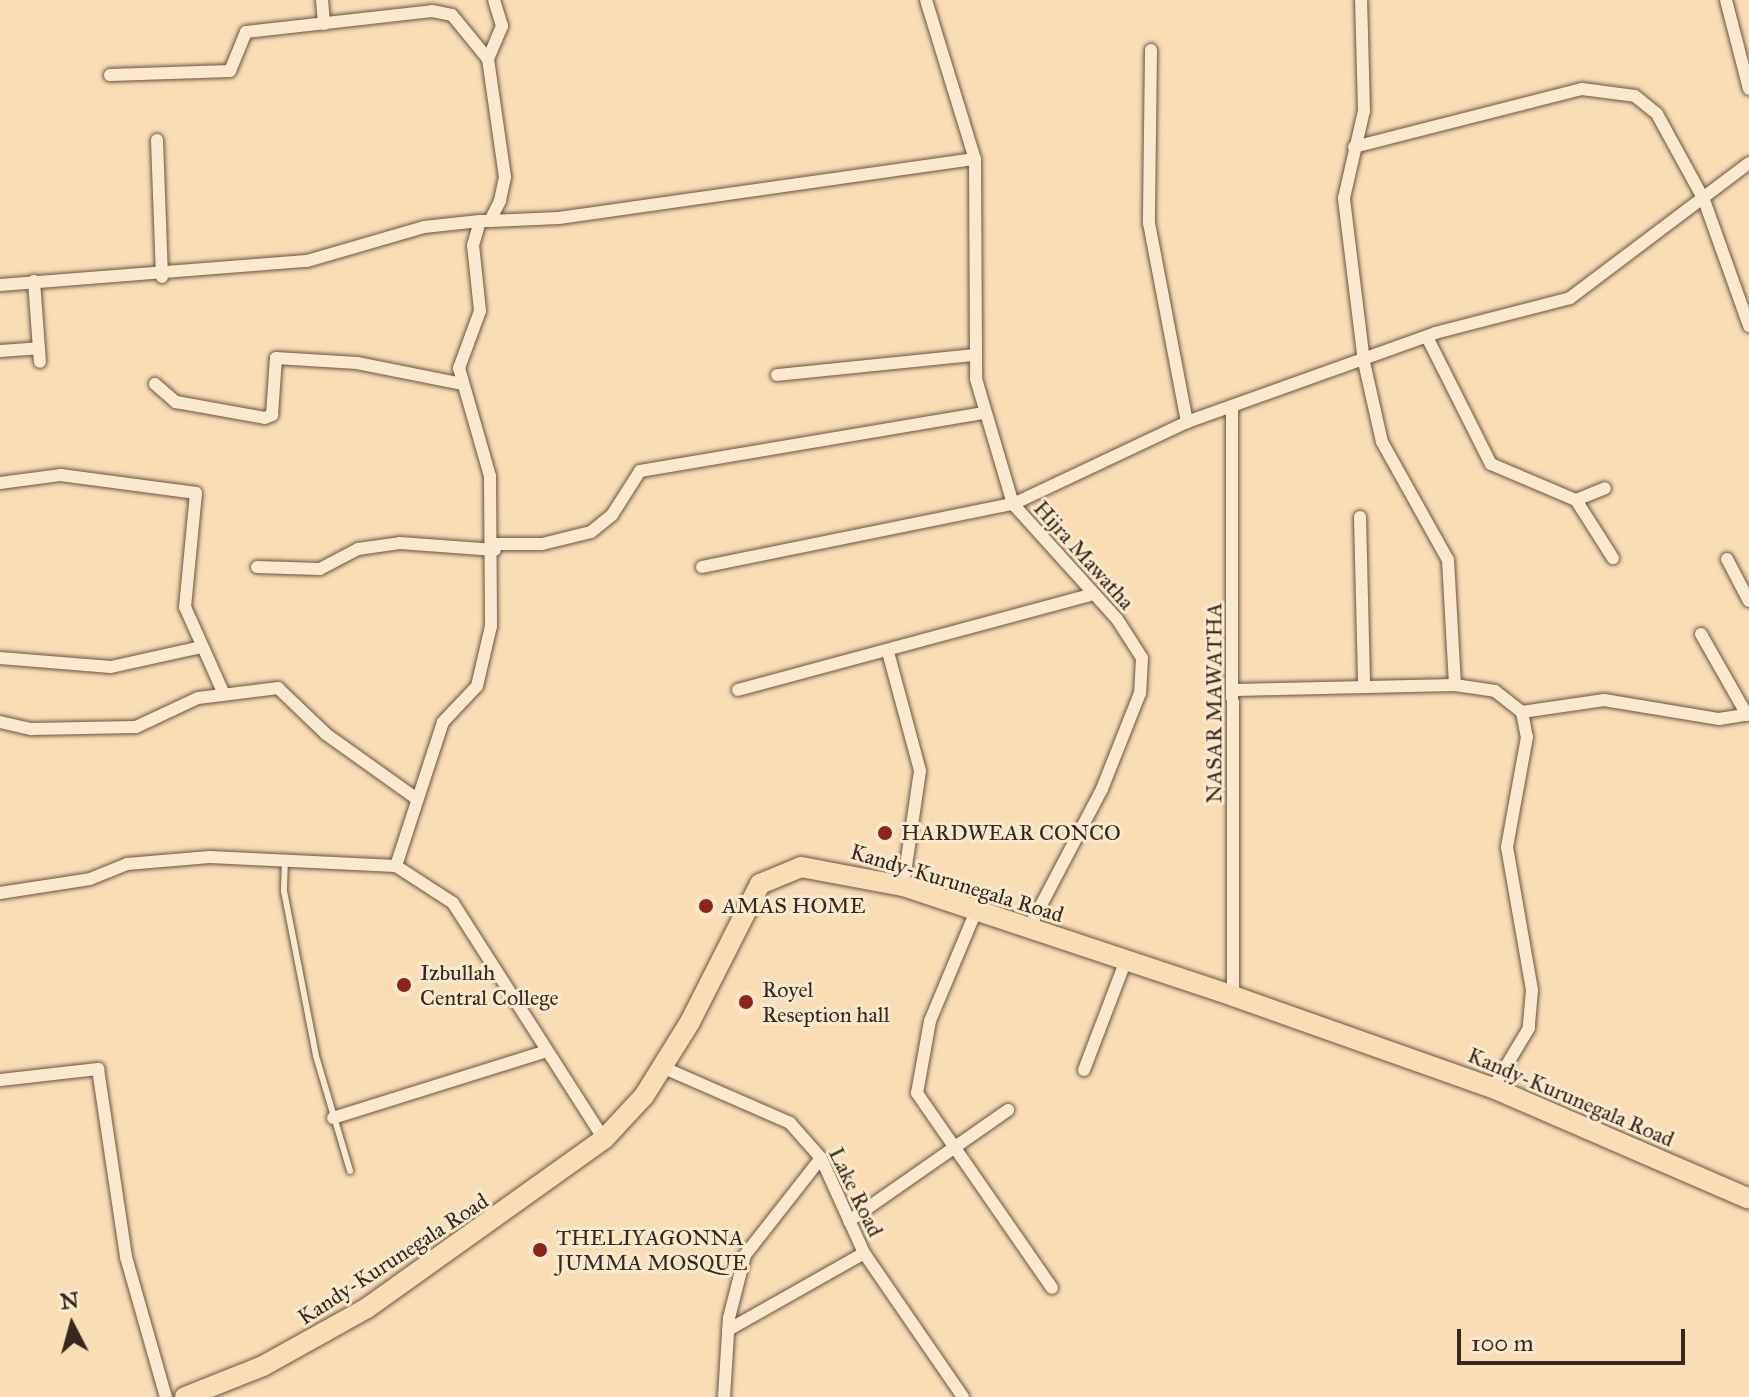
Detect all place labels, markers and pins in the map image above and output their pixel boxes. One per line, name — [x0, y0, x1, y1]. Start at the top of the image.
place label: HARDWEAR CONCO — [901, 820, 1121, 846]
marker: HARDWEAR CONCO — [876, 824, 894, 842]
place label: AMAS HOME — [722, 893, 865, 919]
marker: AMAS HOME — [697, 897, 715, 915]
place label: Izbullah Central College — [420, 959, 559, 1010]
marker: Izbullah Central College — [395, 976, 413, 994]
place label: Royel Reseption hall — [762, 976, 890, 1028]
marker: Royel Reseption hall — [737, 993, 755, 1011]
place label: THELIYAGONNA JUMMA MOSQUE — [556, 1224, 747, 1276]
marker: THELIYAGONNA JUMMA MOSQUE — [531, 1241, 549, 1259]

